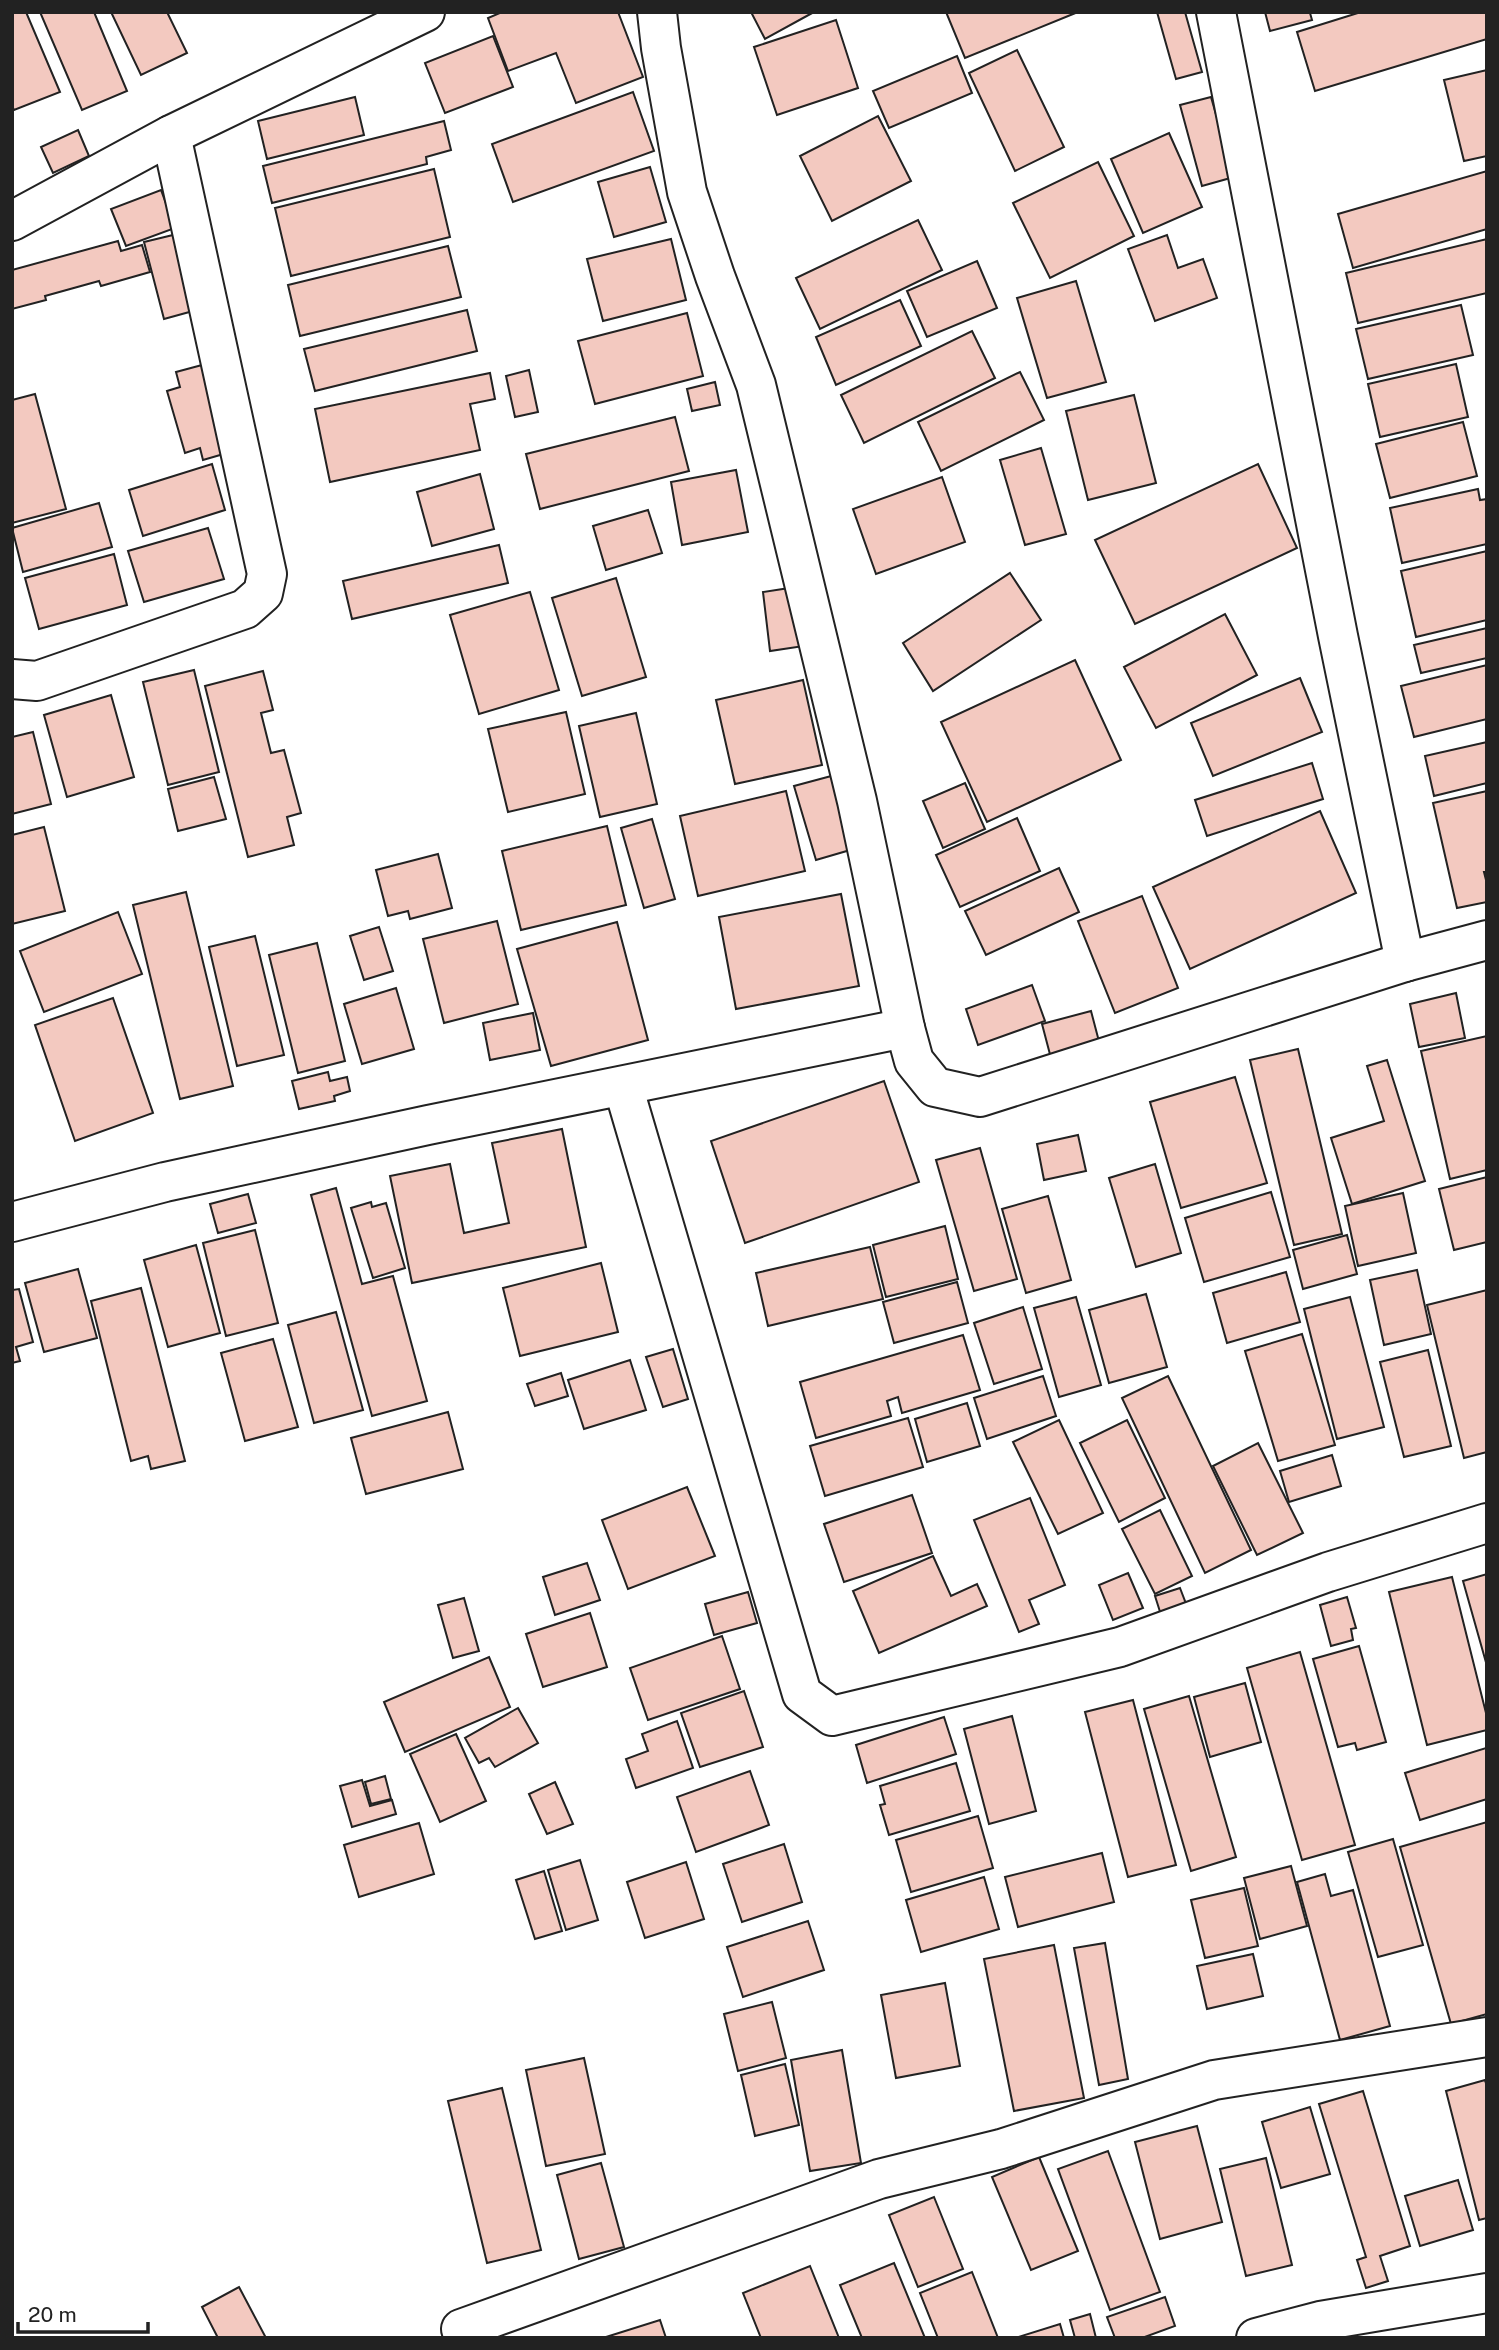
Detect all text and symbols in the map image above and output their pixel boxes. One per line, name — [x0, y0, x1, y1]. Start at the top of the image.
scale bar — [18, 2290, 147, 2334]
text: 20 m — [28, 2302, 77, 2327]

